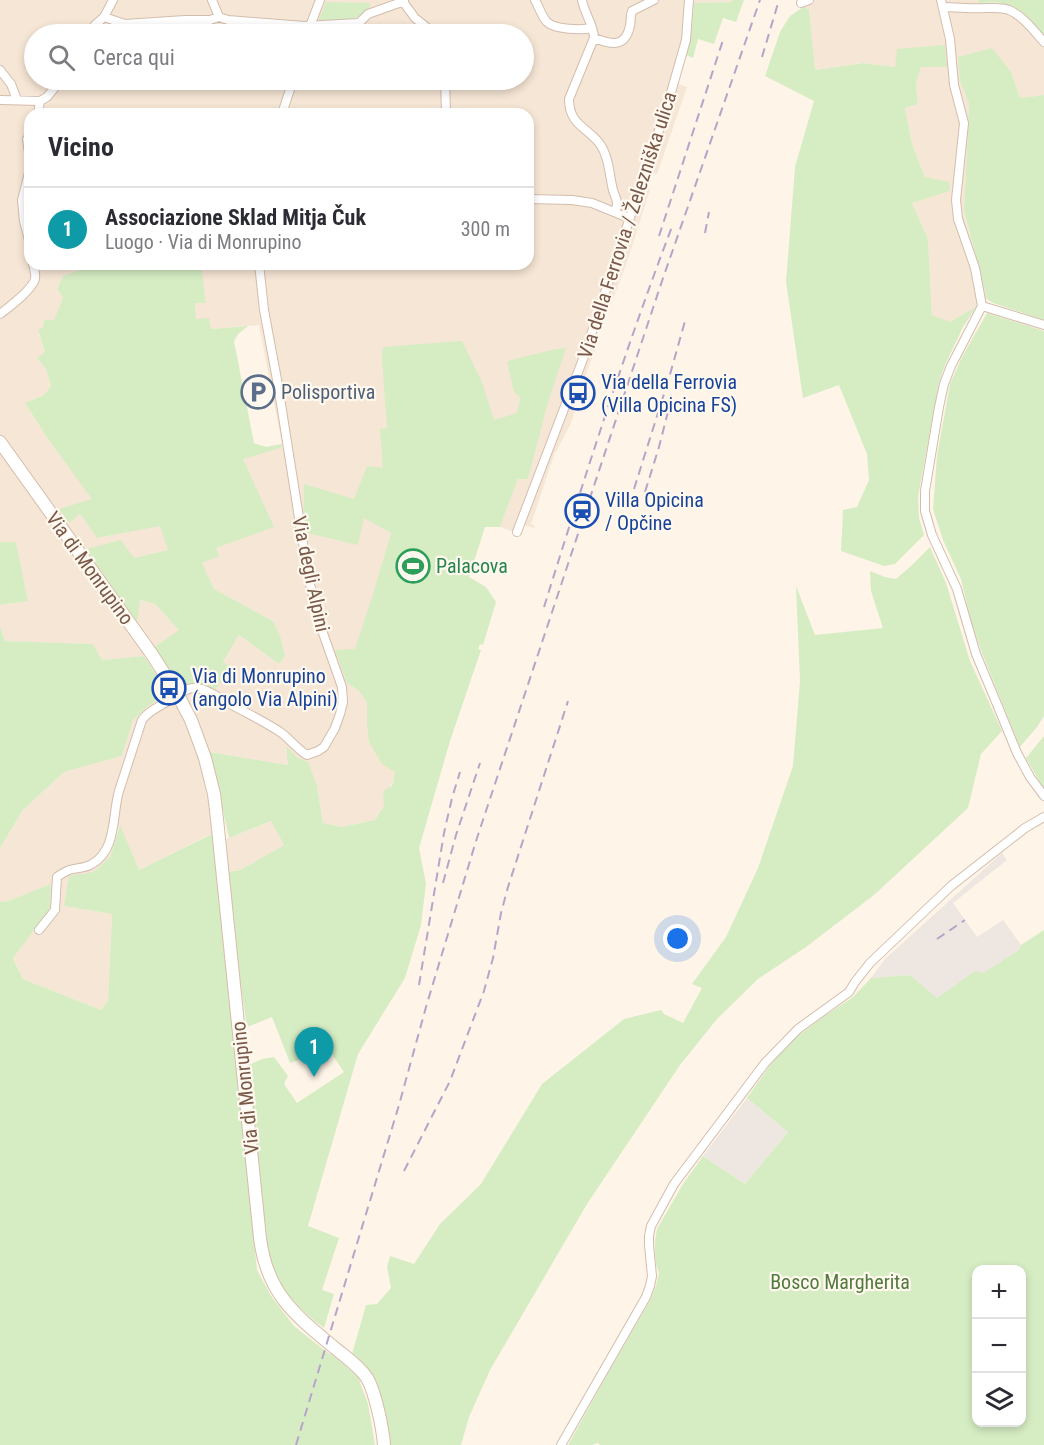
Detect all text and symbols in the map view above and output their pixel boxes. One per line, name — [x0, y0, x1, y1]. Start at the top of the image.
search box — [24, 24, 534, 90]
icon: search — [45, 41, 78, 74]
text: Cerca qui — [93, 45, 175, 70]
street label: Via della Ferrovia / Železniška ulica — [572, 89, 682, 361]
text: Vicino — [48, 132, 114, 162]
text: Associazione Sklad Mitja Čuk — [105, 205, 366, 230]
text: 1 — [62, 217, 73, 241]
text: 300 m — [461, 217, 510, 241]
text: Luogo · Via di Monrupino — [105, 230, 302, 254]
place label: Via della Ferrovia (Villa Opicina FS) — [601, 370, 737, 417]
parking icon: Polisportiva — [240, 374, 276, 410]
bus stop icon: Via della Ferrovia (Villa Opicina FS) — [560, 375, 596, 411]
place label: Polisportiva — [281, 380, 375, 404]
place label: Villa Opicina / Opčine — [605, 488, 704, 535]
station icon: Villa Opicina / Opčine — [564, 493, 600, 529]
street label: Via di Monrupino — [41, 507, 139, 629]
street label: Via degli Alpini — [287, 514, 335, 634]
sports icon: Palacova — [395, 548, 431, 584]
place label: Palacova — [436, 554, 508, 578]
place label: Via di Monrupino (angolo Via Alpini) — [192, 664, 338, 711]
bus stop icon: Via di Monrupino (angolo Via Alpini) — [151, 670, 187, 706]
your location — [663, 924, 692, 953]
street label: Via di Monrupino — [226, 1020, 264, 1156]
pin: 1 — [294, 1028, 334, 1077]
map controls — [972, 1265, 1026, 1427]
button: + — [972, 1265, 1026, 1319]
park label: Bosco Margherita — [770, 1270, 910, 1294]
button: − — [972, 1319, 1026, 1373]
button: layers — [972, 1373, 1026, 1427]

